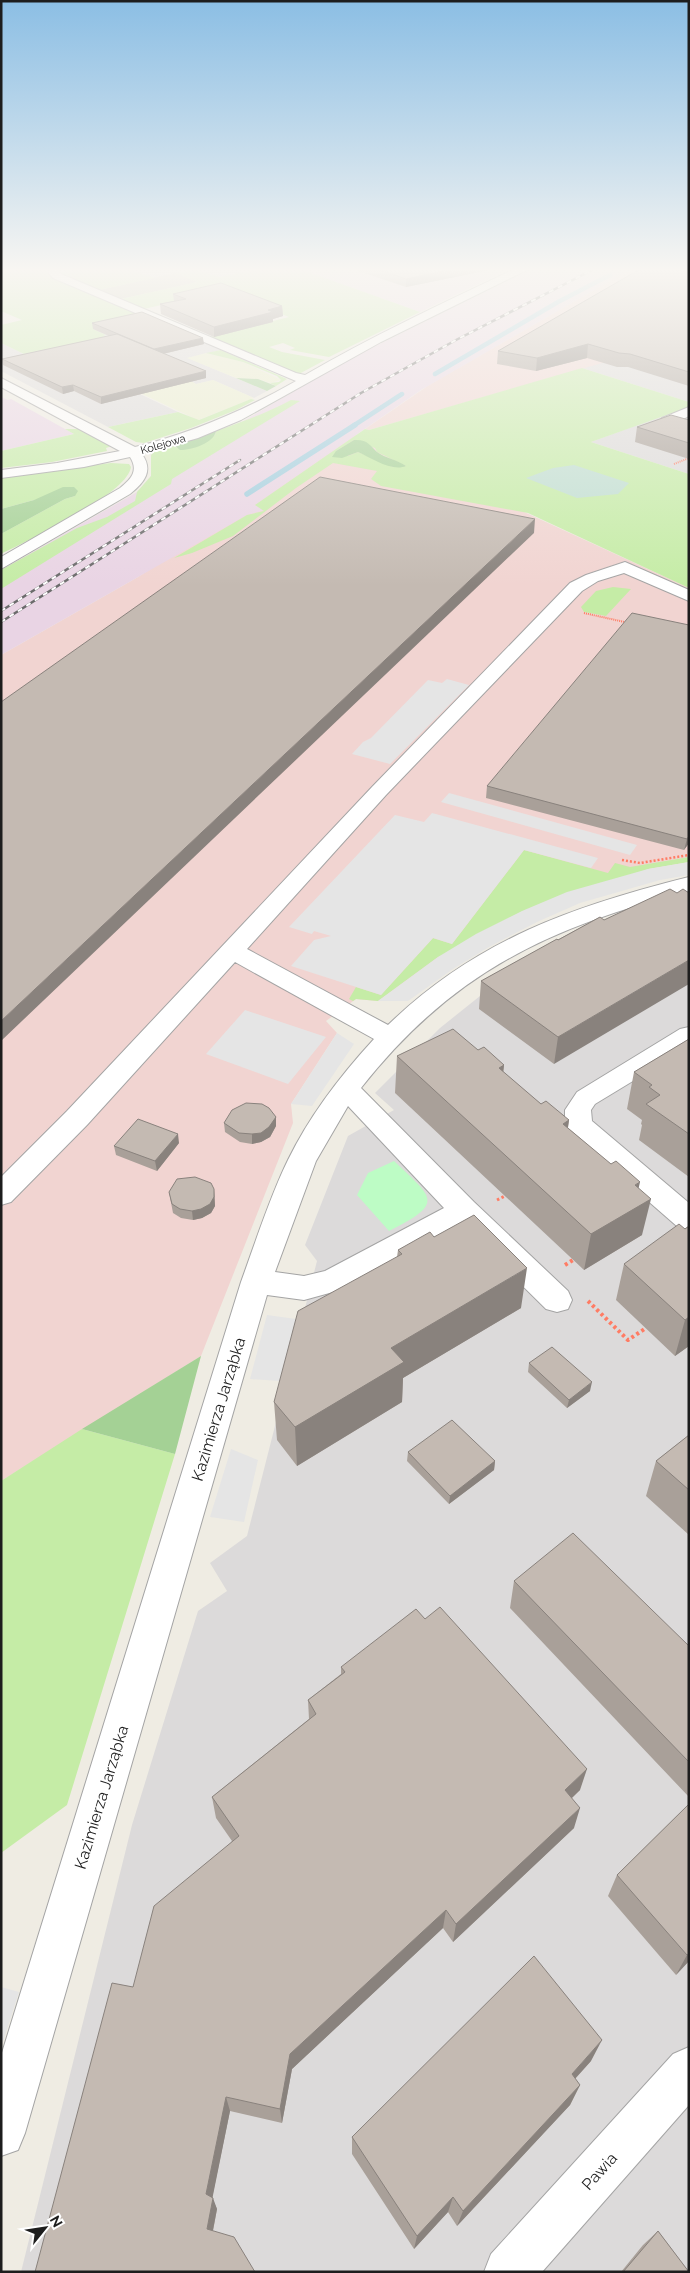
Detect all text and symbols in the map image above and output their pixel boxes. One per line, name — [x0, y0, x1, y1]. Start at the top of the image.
street label: Kolejowa — [139, 432, 187, 457]
street label: Kazimierza Jarząbka — [188, 1335, 249, 1483]
street label: Kazimierza Jarząbka — [71, 1723, 132, 1871]
street label: Pawia — [578, 2149, 621, 2194]
north arrow — [20, 2203, 70, 2253]
text: N — [47, 2213, 66, 2230]

